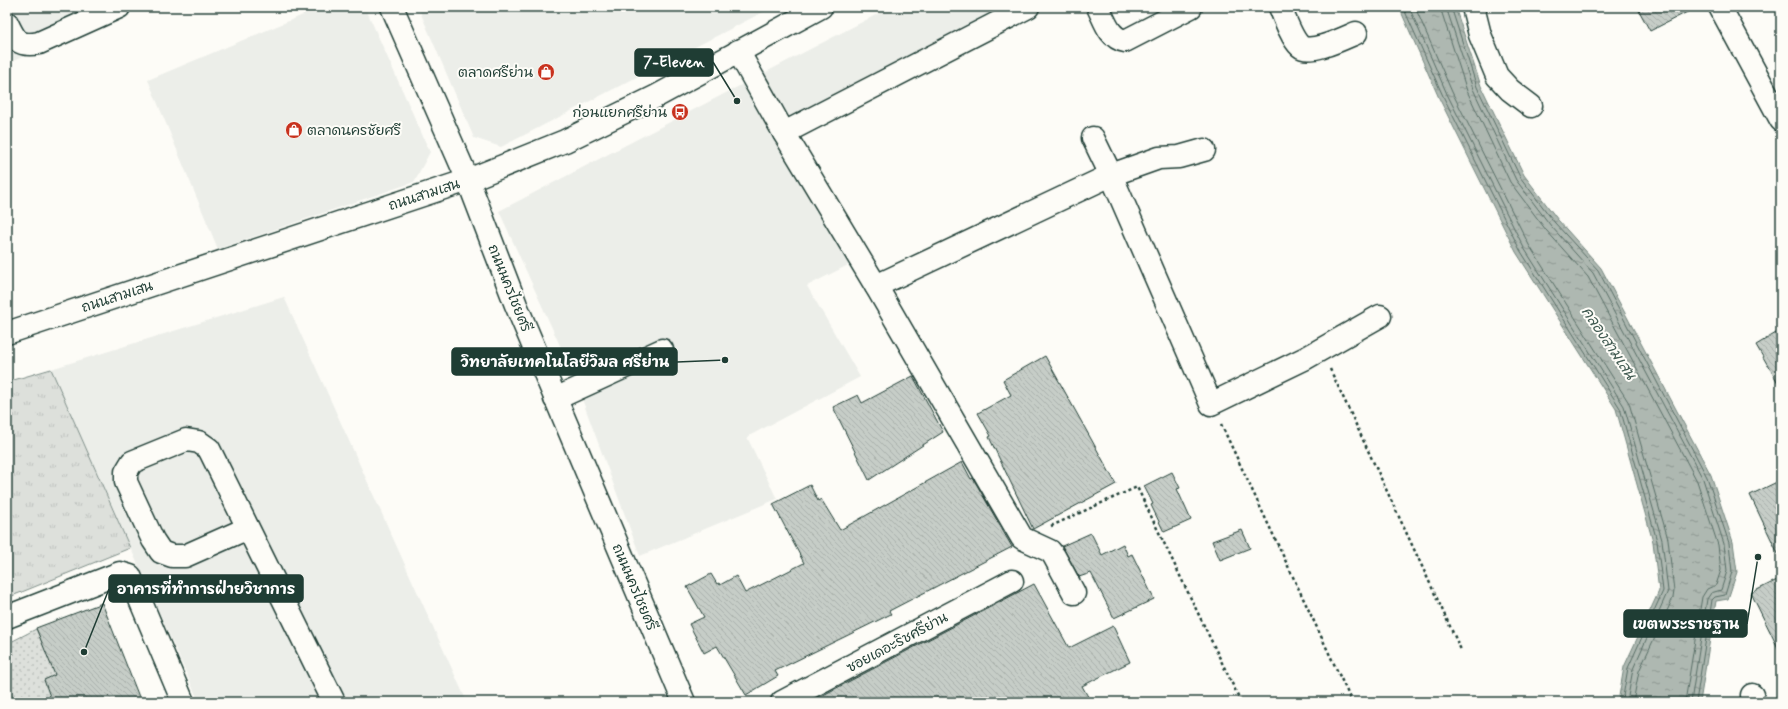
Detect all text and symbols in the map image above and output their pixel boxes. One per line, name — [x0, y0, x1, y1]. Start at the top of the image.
callout: 7-Eleven — [635, 49, 713, 76]
text: 7-Eleven — [643, 53, 705, 73]
shop icon: ตลาดศรีย่าน — [536, 62, 556, 82]
place label: ตลาดศรีย่าน — [458, 64, 534, 82]
bus stop icon: ก่อนแยกศรีย่าน — [670, 102, 690, 122]
place label: ก่อนแยกศรีย่าน — [572, 104, 668, 122]
shop icon: ตลาดนครชัยศรี — [284, 120, 304, 140]
place label: ตลาดนครชัยศรี — [307, 122, 401, 140]
street label: ถนนสามเสน — [386, 175, 463, 215]
street label: ถนนนครไชยศรี — [483, 242, 536, 335]
street label: ถนนสามเสน — [79, 277, 156, 317]
water label: คลองสามเสน — [1576, 303, 1641, 385]
callout: วิทยาลัยเทคโนโลยีวิมล ศรีย่าน — [452, 348, 677, 375]
text: วิทยาลัยเทคโนโลยีวิมล ศรีย่าน — [460, 352, 670, 373]
street label: ถนนนครไชยศรี — [608, 541, 662, 634]
callout: อาคารที่ทำการฝ่ายวิชาการ — [109, 575, 303, 602]
text: อาคารที่ทำการฝ่ายวิชาการ — [117, 575, 295, 600]
street label: ซอยเดอะริชศรีย่าน — [844, 608, 952, 677]
callout: เขตพระราชฐาน — [1624, 610, 1747, 637]
text: เขตพระราชฐาน — [1633, 615, 1740, 635]

